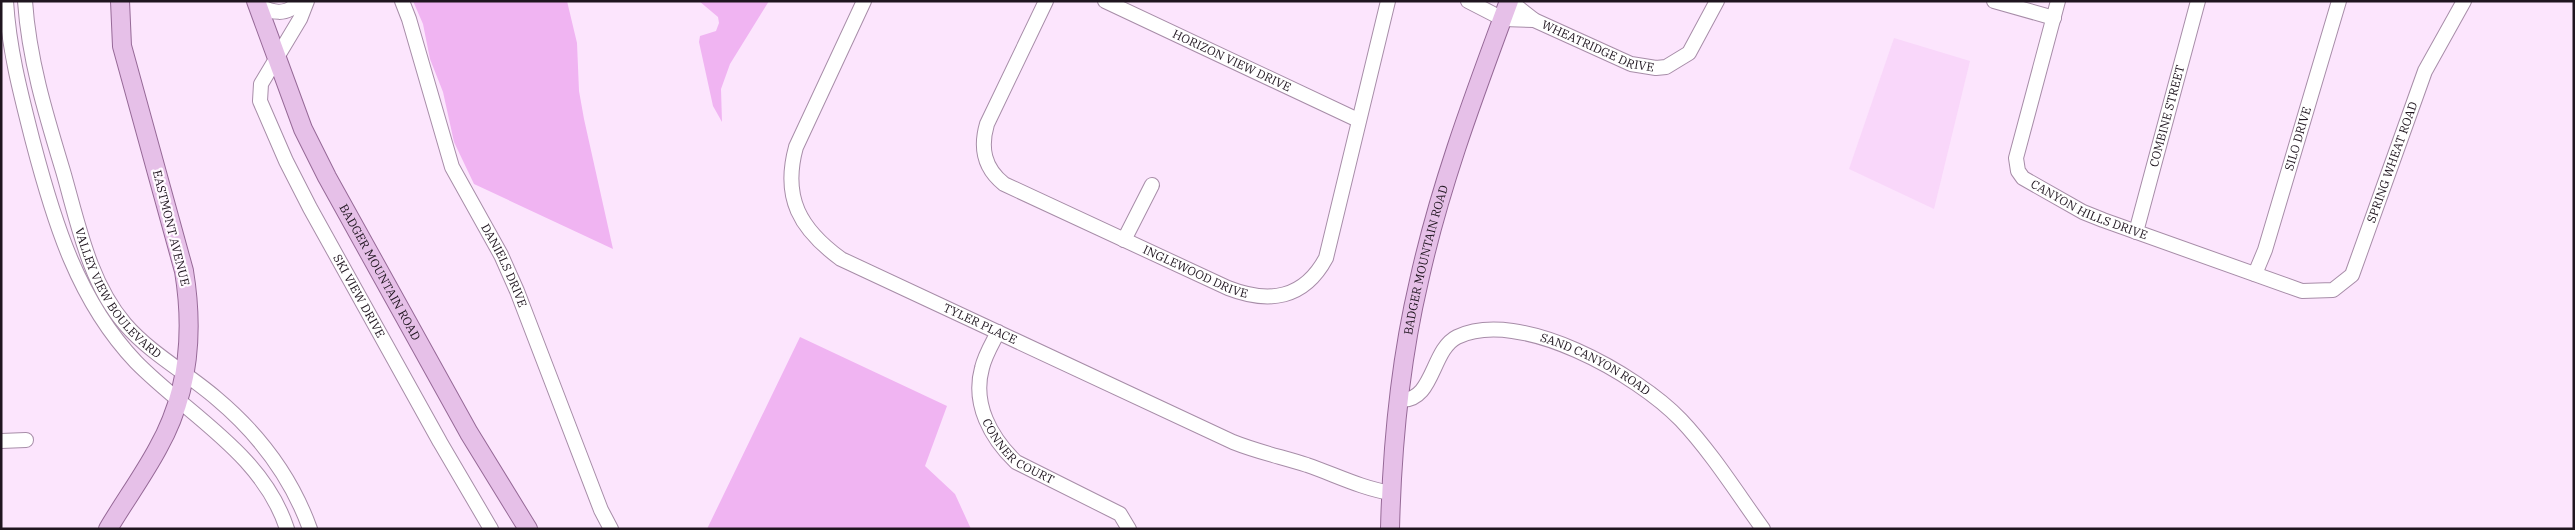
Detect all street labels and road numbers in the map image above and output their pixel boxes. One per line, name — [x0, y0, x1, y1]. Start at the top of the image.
street label: WHEATRIDGE DRIVE — [1539, 16, 1655, 75]
street label: HORIZON VIEW DRIVE — [1170, 26, 1294, 94]
street label: COMBINE STREET — [2146, 63, 2187, 169]
street label: SPRING WHEAT ROAD — [2363, 100, 2420, 225]
street label: SILO DRIVE — [2281, 105, 2314, 172]
street label: EASTMONT AVENUE — [150, 168, 193, 287]
street label: CANYON HILLS DRIVE — [2028, 176, 2150, 242]
street label: BADGER MOUNTAIN ROAD — [1400, 183, 1451, 336]
street label: BADGER MOUNTAIN ROAD — [336, 201, 424, 343]
street label: DANIELS DRIVE — [478, 221, 531, 309]
street label: VALLEY VIEW BOULEVARD — [72, 226, 165, 361]
street label: INGLEWOOD DRIVE — [1141, 242, 1250, 301]
street label: SKI VIEW DRIVE — [330, 251, 389, 340]
street label: TYLER PLACE — [941, 300, 1019, 347]
street label: SAND CANYON ROAD — [1539, 329, 1654, 398]
street label: CONNER COURT — [979, 416, 1057, 487]

